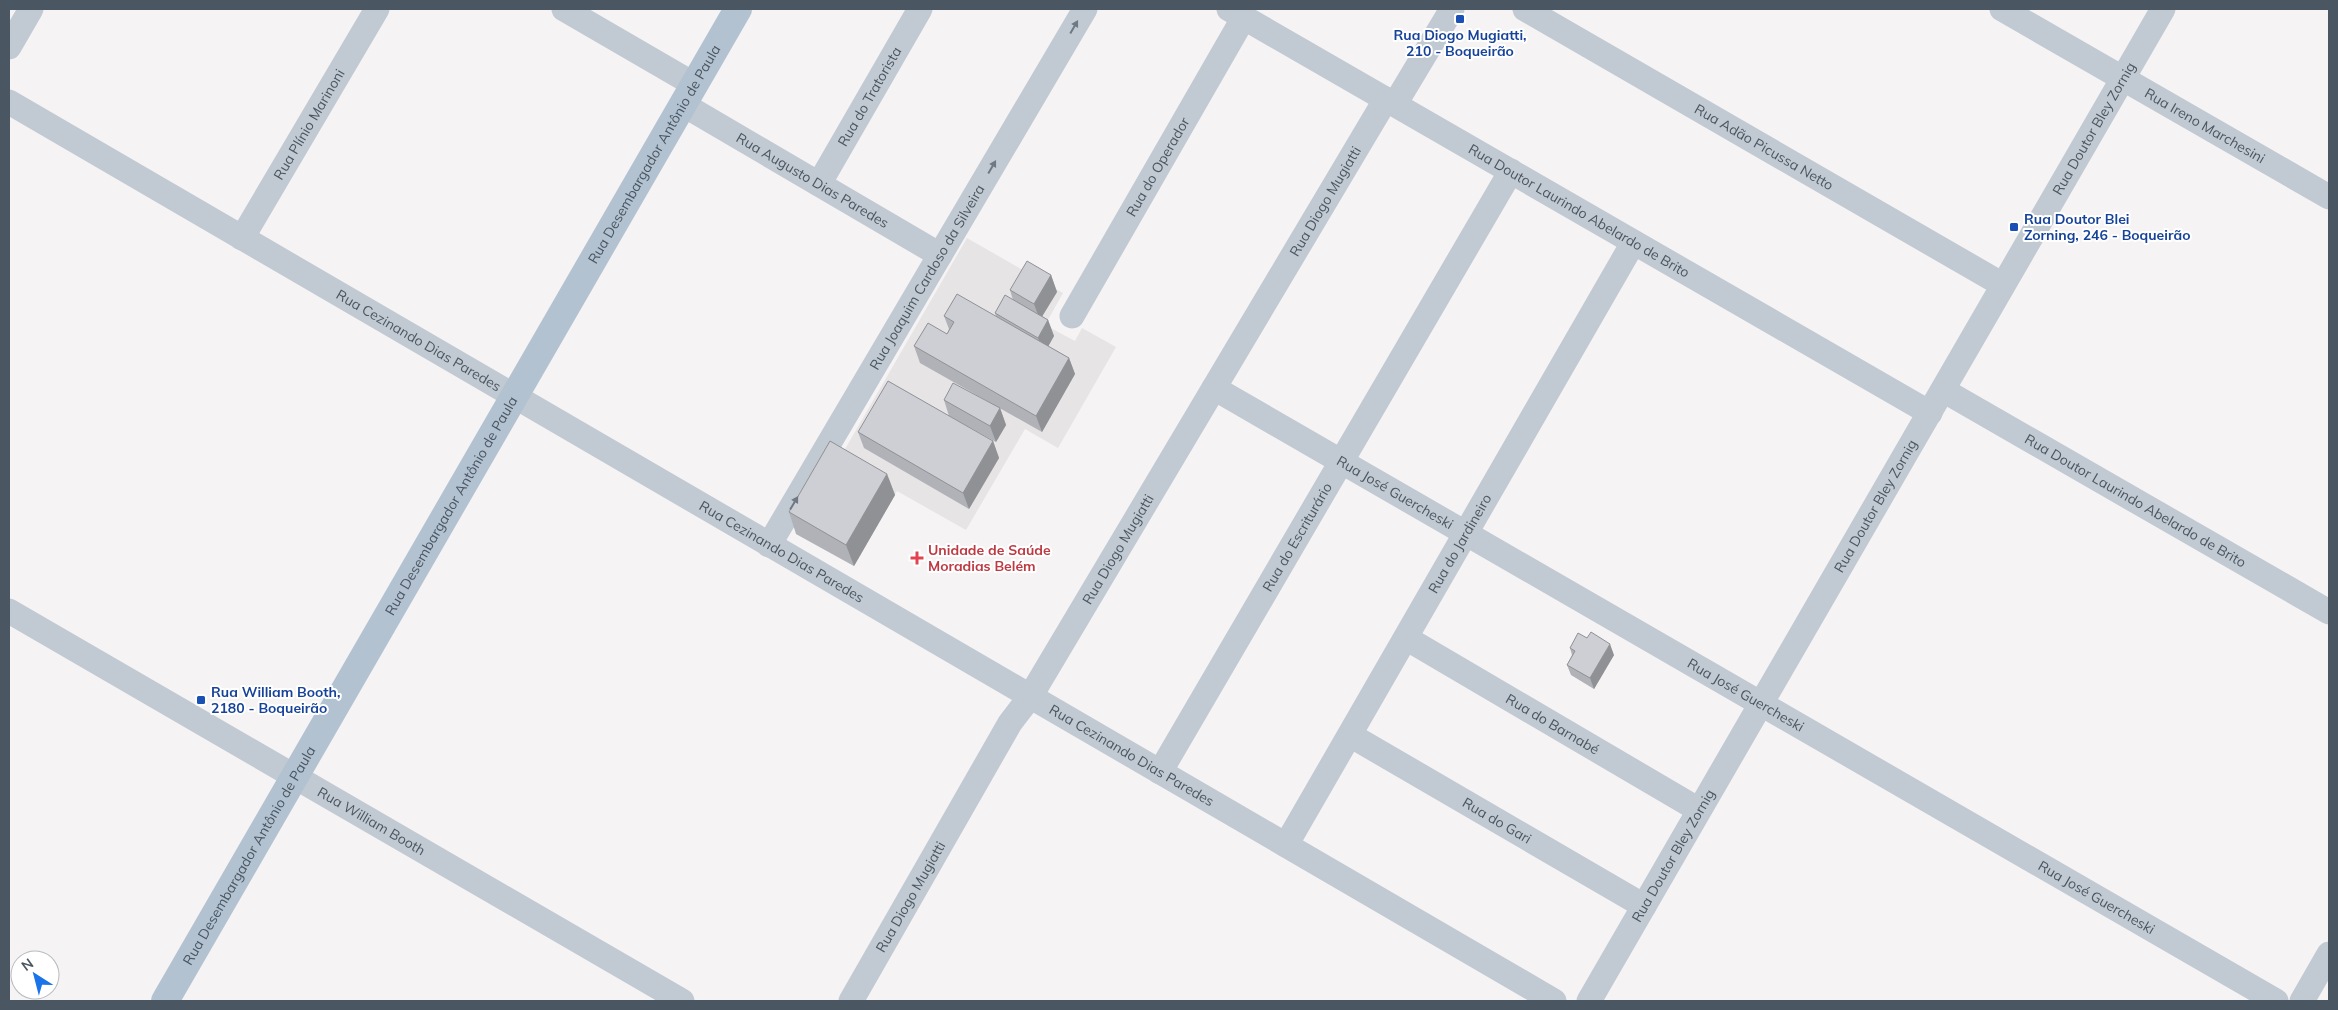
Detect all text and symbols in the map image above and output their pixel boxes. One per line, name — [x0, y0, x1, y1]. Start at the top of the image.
marker: Rua Diogo Mugiatti, 210 - Boqueirão — [1454, 13, 1466, 25]
one-way arrow — [1070, 20, 1079, 33]
place label: Rua Diogo Mugiatti, 210 - Boqueirão — [1393, 26, 1527, 60]
street label: Rua Desembargador Antônio de Paula — [584, 41, 724, 267]
street label: Rua do Tratorista — [834, 43, 905, 150]
street label: Rua Doutor Bley Zornig — [2048, 59, 2139, 198]
street label: Rua Plínio Marinoni — [269, 66, 349, 183]
street label: Rua Ireno Marchesini — [2141, 84, 2268, 167]
street label: Rua Adão Picussa Netto — [1691, 100, 1837, 194]
street label: Rua do Operador — [1122, 113, 1194, 220]
street label: Rua Augusto Dias Paredes — [733, 129, 892, 232]
street label: Rua Doutor Laurindo Abelardo de Brito — [1465, 140, 1693, 282]
street label: Rua Diogo Mugiatti — [1285, 143, 1365, 260]
one-way arrow — [988, 160, 997, 173]
street label: Rua Joaquim Cardoso da Silveira — [865, 181, 989, 373]
place label: Rua Doutor Blei Zorning, 246 - Boqueirão — [2024, 210, 2190, 244]
marker: Rua Doutor Blei Zorning, 246 - Boqueirão — [2008, 221, 2020, 233]
street label: Rua Cezinando Dias Paredes — [333, 285, 504, 395]
street label: Rua Desembargador Antônio de Paula — [381, 393, 521, 618]
street label: Rua Doutor Laurindo Abelardo de Brito — [2022, 430, 2249, 571]
street label: Rua Doutor Bley Zornig — [1830, 436, 1921, 576]
street label: Rua José Guercheski — [1333, 452, 1457, 533]
street label: Rua do Escriturário — [1258, 479, 1336, 595]
street label: Rua Diogo Mugiatti — [1078, 491, 1158, 608]
street label: Rua do Jardineiro — [1424, 491, 1496, 596]
one-way arrow — [789, 496, 798, 509]
street label: Rua Cezinando Dias Paredes — [696, 497, 867, 607]
place label: Unidade de Saúde Moradias Belém — [928, 541, 1051, 575]
marker: Unidade de Saúde Moradias Belém — [910, 551, 924, 565]
street label: Rua José Guercheski — [1684, 654, 1807, 736]
place label: Rua William Booth, 2180 - Boqueirão — [211, 683, 341, 717]
street label: Rua do Barnabé — [1503, 690, 1603, 759]
marker: Rua William Booth, 2180 - Boqueirão — [195, 694, 207, 706]
street label: Rua Cezinando Dias Paredes — [1046, 700, 1217, 810]
street label: Rua Desembargador Antônio de Paula — [179, 743, 319, 968]
street label: Rua William Booth — [314, 783, 429, 859]
street label: Rua Doutor Bley Zornig — [1628, 786, 1719, 925]
street label: Rua do Gari — [1459, 793, 1535, 848]
street label: Rua Diogo Mugiatti — [872, 838, 949, 956]
street label: Rua José Guercheski — [2035, 857, 2158, 938]
north arrow — [10, 950, 60, 1000]
text: N — [18, 954, 37, 975]

